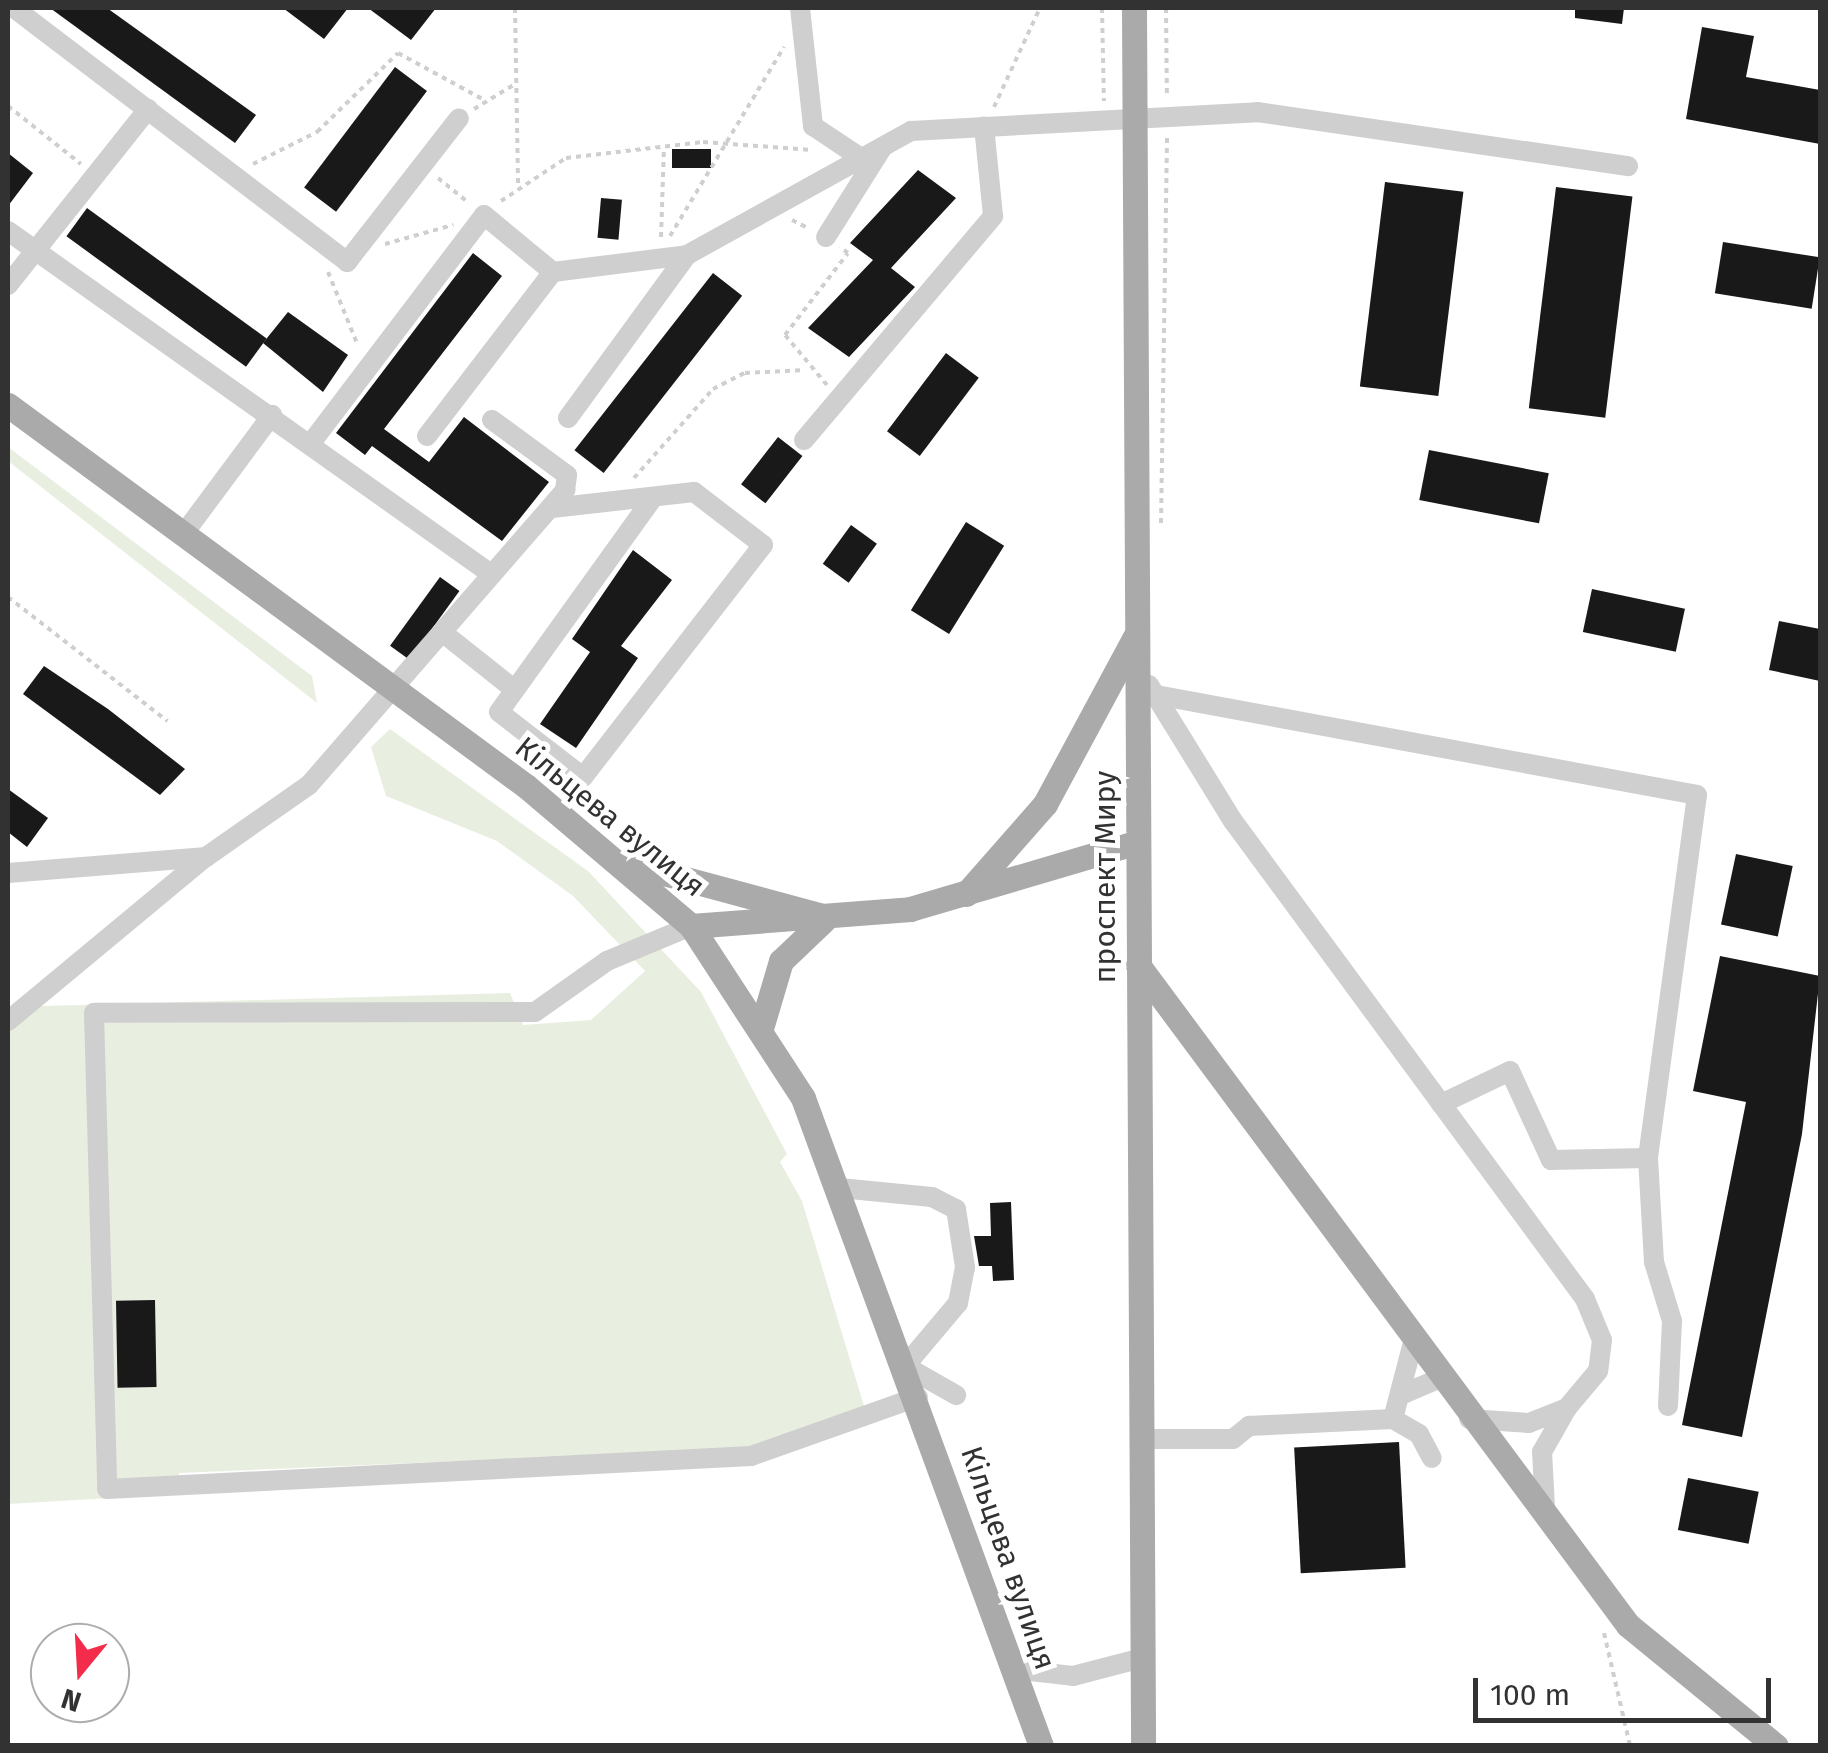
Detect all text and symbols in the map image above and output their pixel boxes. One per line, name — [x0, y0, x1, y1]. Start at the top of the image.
street label: Кільцева вулиця — [508, 729, 712, 905]
street label: проспект Миру — [1087, 771, 1123, 983]
street label: Кільцева вулиця — [953, 1442, 1063, 1674]
north arrow — [30, 1623, 130, 1723]
scale bar — [1478, 1658, 1776, 1720]
text: 100 m — [1490, 1677, 1570, 1713]
text: N — [57, 1682, 85, 1719]

